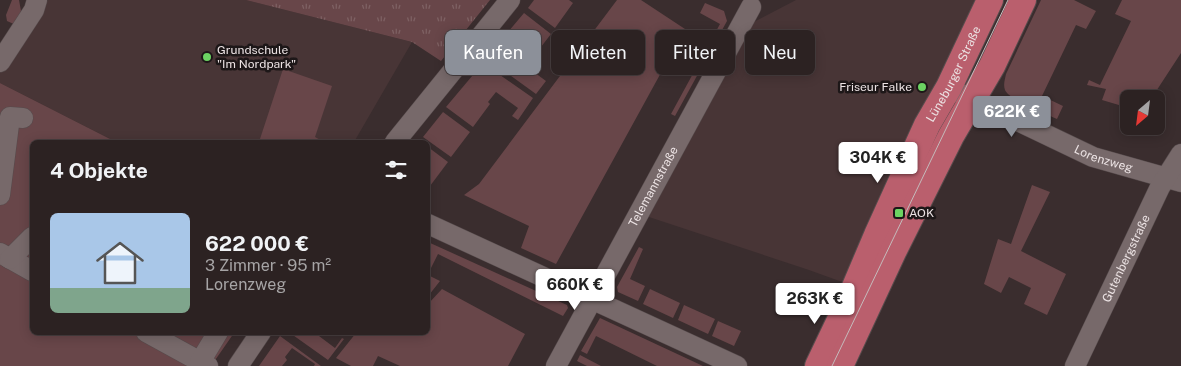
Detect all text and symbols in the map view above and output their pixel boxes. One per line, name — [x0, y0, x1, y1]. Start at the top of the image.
street label: Lüneburger Straße — [923, 24, 984, 124]
chip: Kaufen — [445, 30, 541, 75]
chip: Mieten — [551, 30, 645, 75]
chip: Filter — [655, 30, 735, 75]
chip: Neu — [745, 30, 815, 75]
place label: Grundschule "Im Nordpark" — [217, 43, 296, 71]
marker: Grundschule "Im Nordpark" — [201, 51, 213, 63]
place label: Friseur Falke — [839, 80, 912, 94]
marker: Friseur Falke — [916, 81, 928, 93]
north arrow — [1120, 90, 1165, 135]
map controls — [1120, 90, 1165, 135]
pin: 622K € — [971, 96, 1053, 138]
text: 622K € — [984, 102, 1040, 121]
pin: 304K € — [837, 142, 919, 184]
street label: Lorenzweg — [1072, 142, 1134, 175]
street label: Telemannstraße — [626, 144, 681, 229]
text: 304K € — [850, 148, 906, 167]
icon: filters — [382, 156, 410, 184]
text: 4 Objekte — [50, 158, 148, 183]
place label: AOK — [909, 206, 934, 220]
marker: AOK — [893, 207, 905, 219]
street label: Gutenbergstraße — [1099, 212, 1153, 305]
text: 622 000 € — [205, 231, 309, 256]
icon: home — [90, 233, 150, 293]
text: 3 Zimmer · 95 m² — [205, 256, 331, 275]
pin: 660K € — [534, 268, 616, 311]
text: Lorenzweg — [205, 275, 286, 294]
text: 660K € — [547, 275, 603, 294]
pin: 263K € — [774, 282, 856, 325]
text: 263K € — [787, 289, 843, 308]

